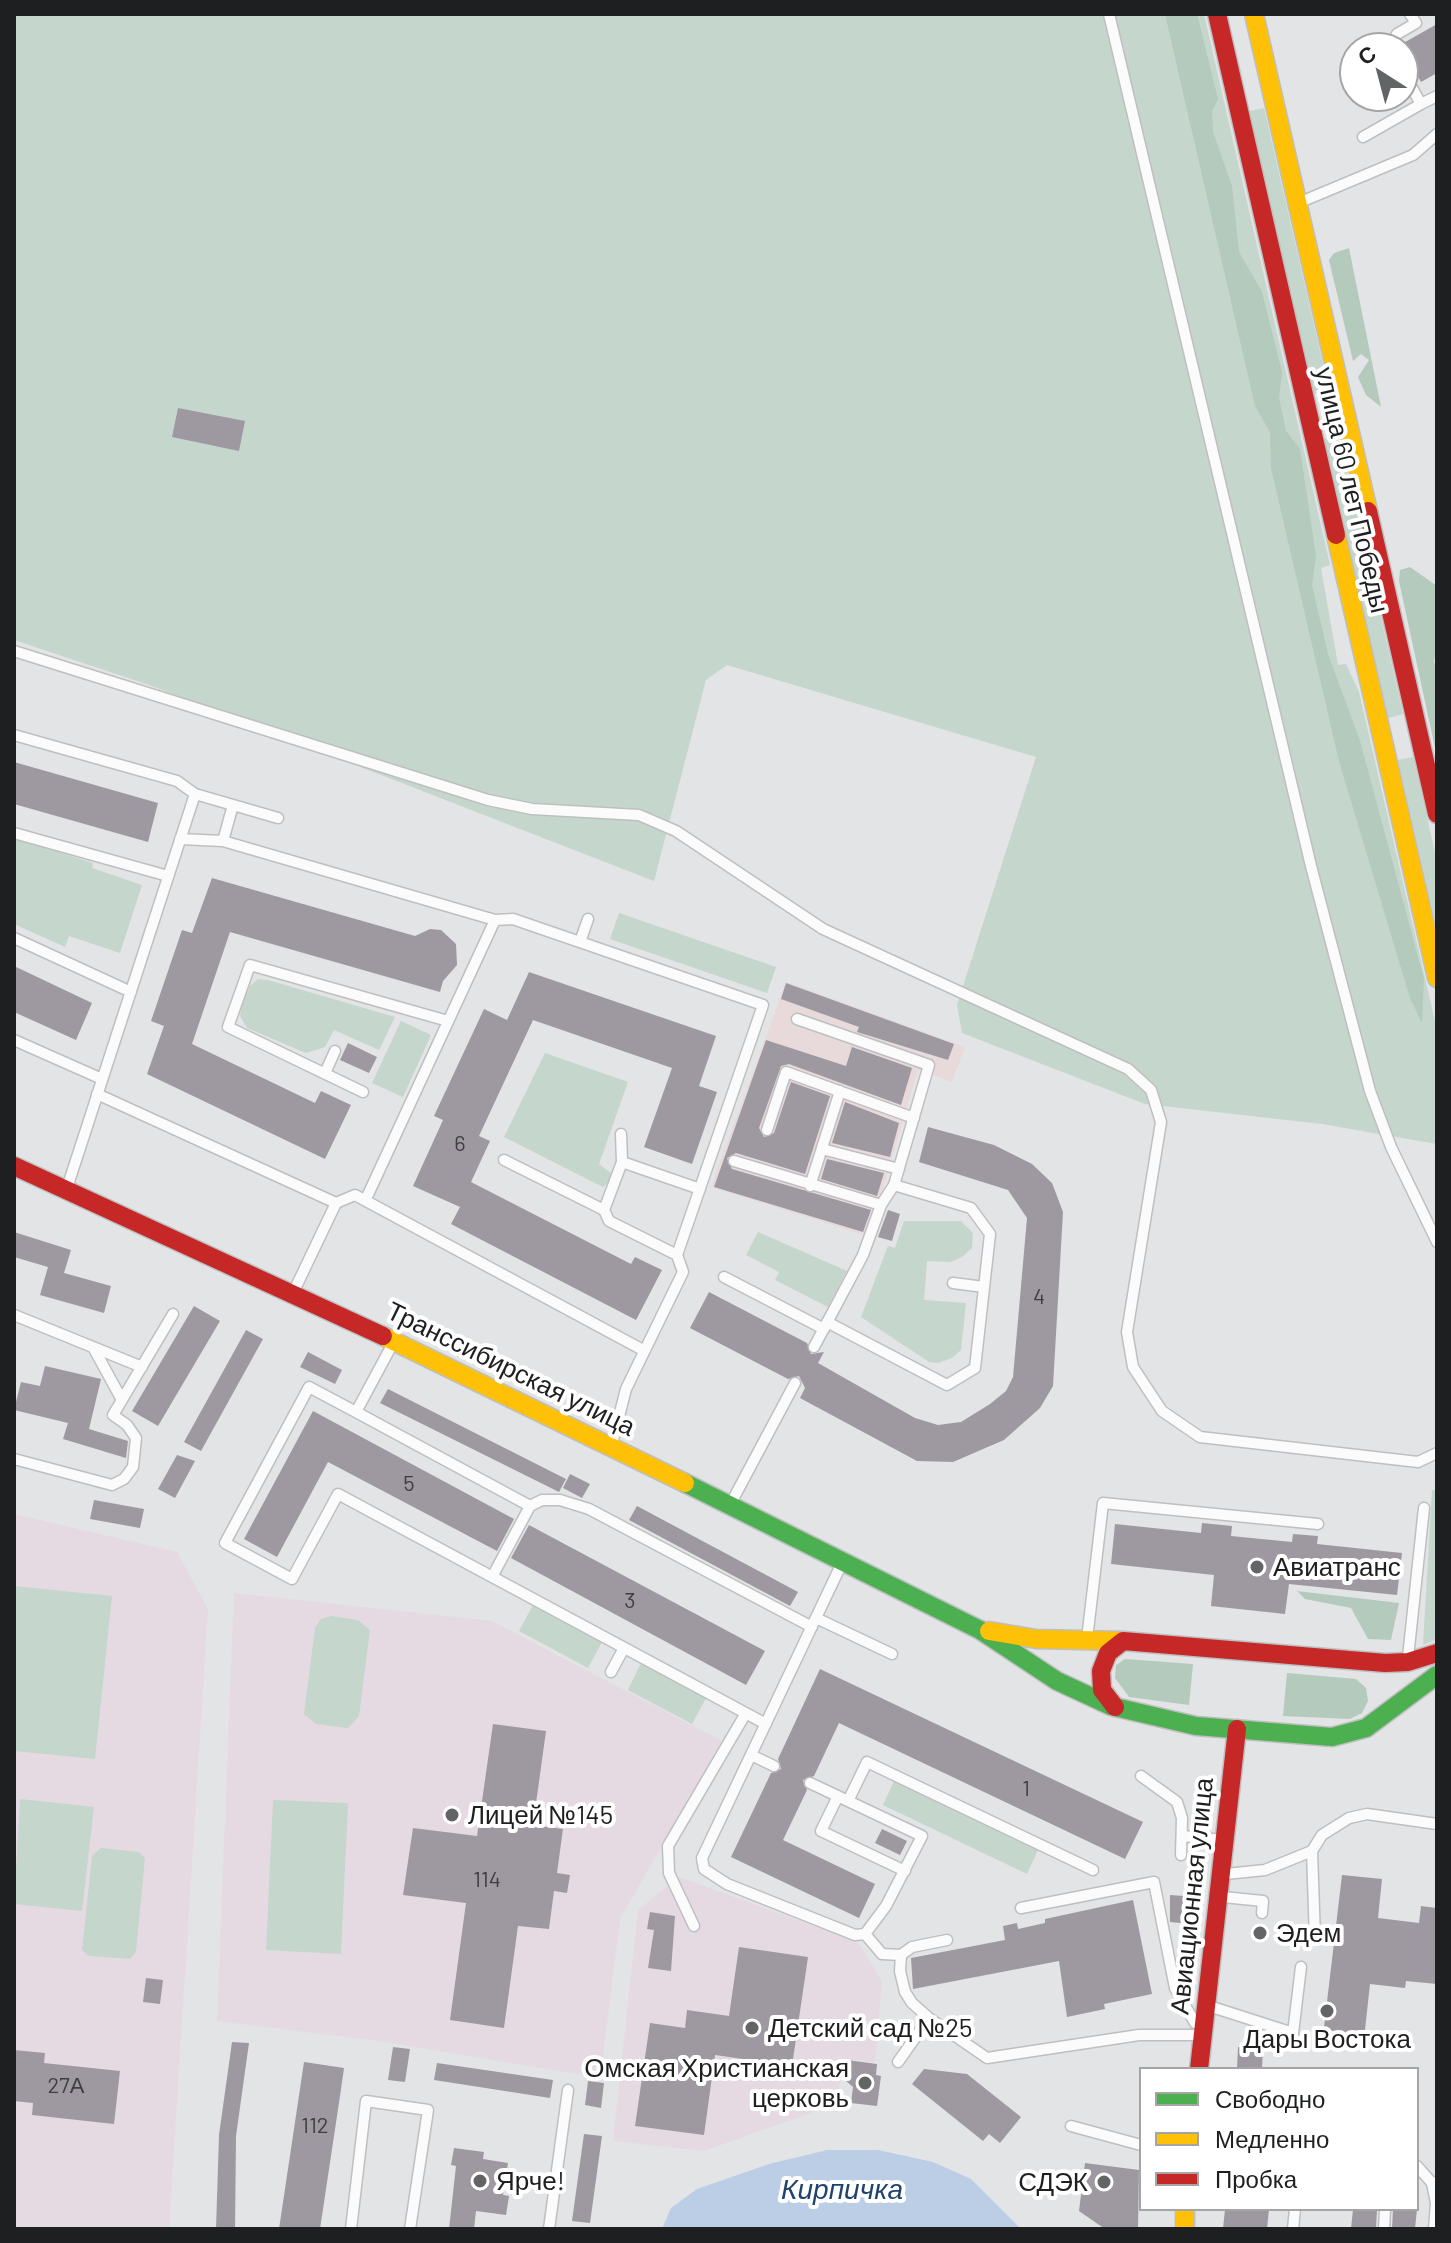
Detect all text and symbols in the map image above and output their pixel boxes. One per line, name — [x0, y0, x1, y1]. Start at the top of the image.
north arrow — [1339, 32, 1419, 112]
text: С — [1352, 39, 1380, 69]
street label: улица 60 лет Победы — [1309, 364, 1395, 616]
house number: 6 — [454, 1131, 466, 1157]
house number: 4 — [1033, 1284, 1045, 1310]
street label: Транссибирская улица — [382, 1295, 640, 1443]
house number: 5 — [403, 1471, 415, 1497]
place label: Авиатранс — [1273, 1551, 1401, 1583]
marker: Авиатранс — [1248, 1558, 1266, 1576]
house number: 3 — [624, 1588, 636, 1614]
house number: 1 — [1022, 1776, 1030, 1802]
street label: Авиационная улица — [1164, 1776, 1220, 2016]
place label: Лицей №145 — [468, 1799, 613, 1831]
marker: Лицей №145 — [443, 1806, 461, 1824]
house number: 114 — [473, 1867, 501, 1893]
place label: Эдем — [1276, 1917, 1341, 1949]
marker: Эдем — [1251, 1924, 1269, 1942]
marker: Дары Востока — [1318, 2002, 1336, 2020]
place label: Детский сад №25 — [768, 2012, 972, 2044]
marker: Детский сад №25 — [743, 2019, 761, 2037]
place label: Дары Востока — [1243, 2023, 1411, 2055]
place label: Омская Христианская церковь — [584, 2052, 849, 2114]
legend — [1139, 2067, 1419, 2211]
house number: 27А — [48, 2073, 84, 2099]
marker: Омская Христианская церковь — [856, 2074, 874, 2092]
text: Свободно — [1215, 2084, 1325, 2113]
house number: 112 — [301, 2113, 329, 2139]
text: Медленно — [1215, 2124, 1329, 2153]
text: Пробка — [1215, 2164, 1297, 2193]
place label: Ярче! — [496, 2165, 565, 2197]
place label: СДЭК — [1018, 2166, 1088, 2198]
marker: Ярче! — [471, 2172, 489, 2190]
water label: Кирпичка — [781, 2173, 903, 2207]
marker: СДЭК — [1095, 2173, 1113, 2191]

